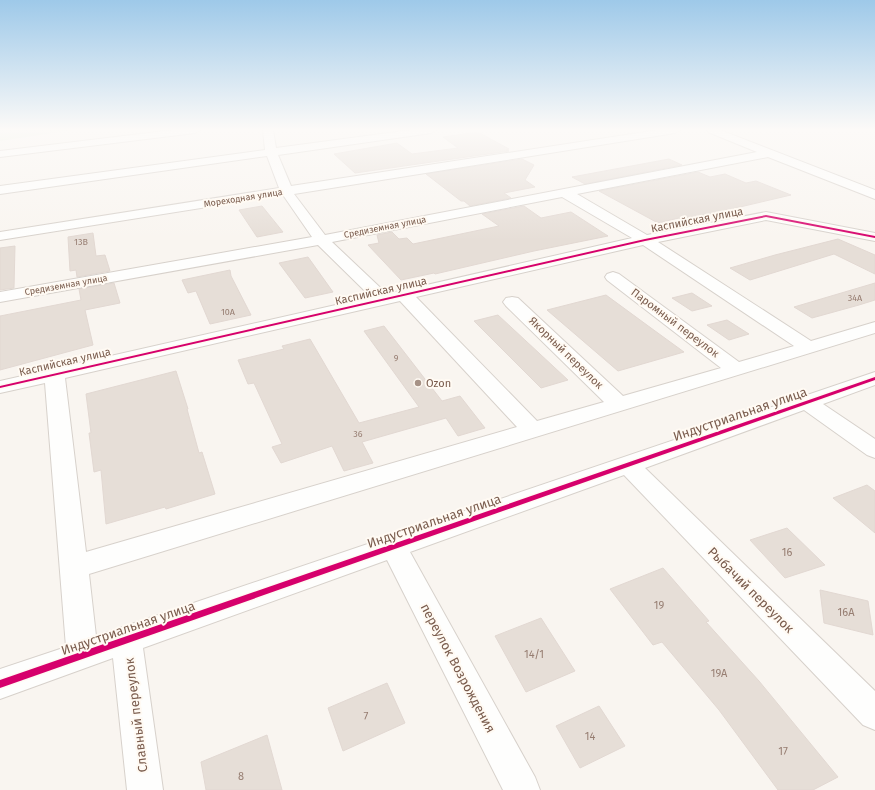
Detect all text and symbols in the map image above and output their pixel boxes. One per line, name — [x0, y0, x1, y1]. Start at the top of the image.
street label: Мореходная улица — [203, 187, 283, 209]
street label: Каспийская улица — [650, 205, 744, 235]
street label: Средиземная улица — [343, 214, 427, 240]
house number: 13В — [74, 237, 88, 247]
street label: Средиземная улица — [24, 273, 108, 297]
street label: Каспийская улица — [334, 274, 428, 308]
street label: Паромный переулок — [629, 286, 722, 360]
house number: 34А — [848, 293, 863, 303]
house number: 10А — [221, 307, 236, 317]
street label: Якорный переулок — [526, 314, 606, 392]
street label: Каспийская улица — [18, 345, 112, 379]
house number: 9 — [394, 353, 399, 363]
place label: Ozon — [426, 377, 451, 390]
marker: Ozon — [413, 378, 423, 388]
street label: Индустриальная улица — [671, 384, 809, 444]
house number: 36 — [353, 429, 363, 439]
street label: Индустриальная улица — [365, 491, 503, 551]
street label: Рыбачий переулок — [705, 544, 797, 636]
house number: 16 — [782, 546, 792, 559]
street label: Индустриальная улица — [59, 598, 197, 658]
house number: 19 — [654, 599, 664, 612]
street label: переулок Возрождения — [418, 601, 498, 735]
house number: 16А — [838, 606, 855, 619]
house number: 14/1 — [524, 648, 544, 661]
street label: Славный переулок — [122, 657, 150, 773]
house number: 19А — [711, 667, 728, 680]
house number: 7 — [364, 710, 369, 723]
house number: 14 — [585, 730, 595, 743]
house number: 17 — [778, 745, 788, 758]
house number: 8 — [238, 770, 244, 783]

